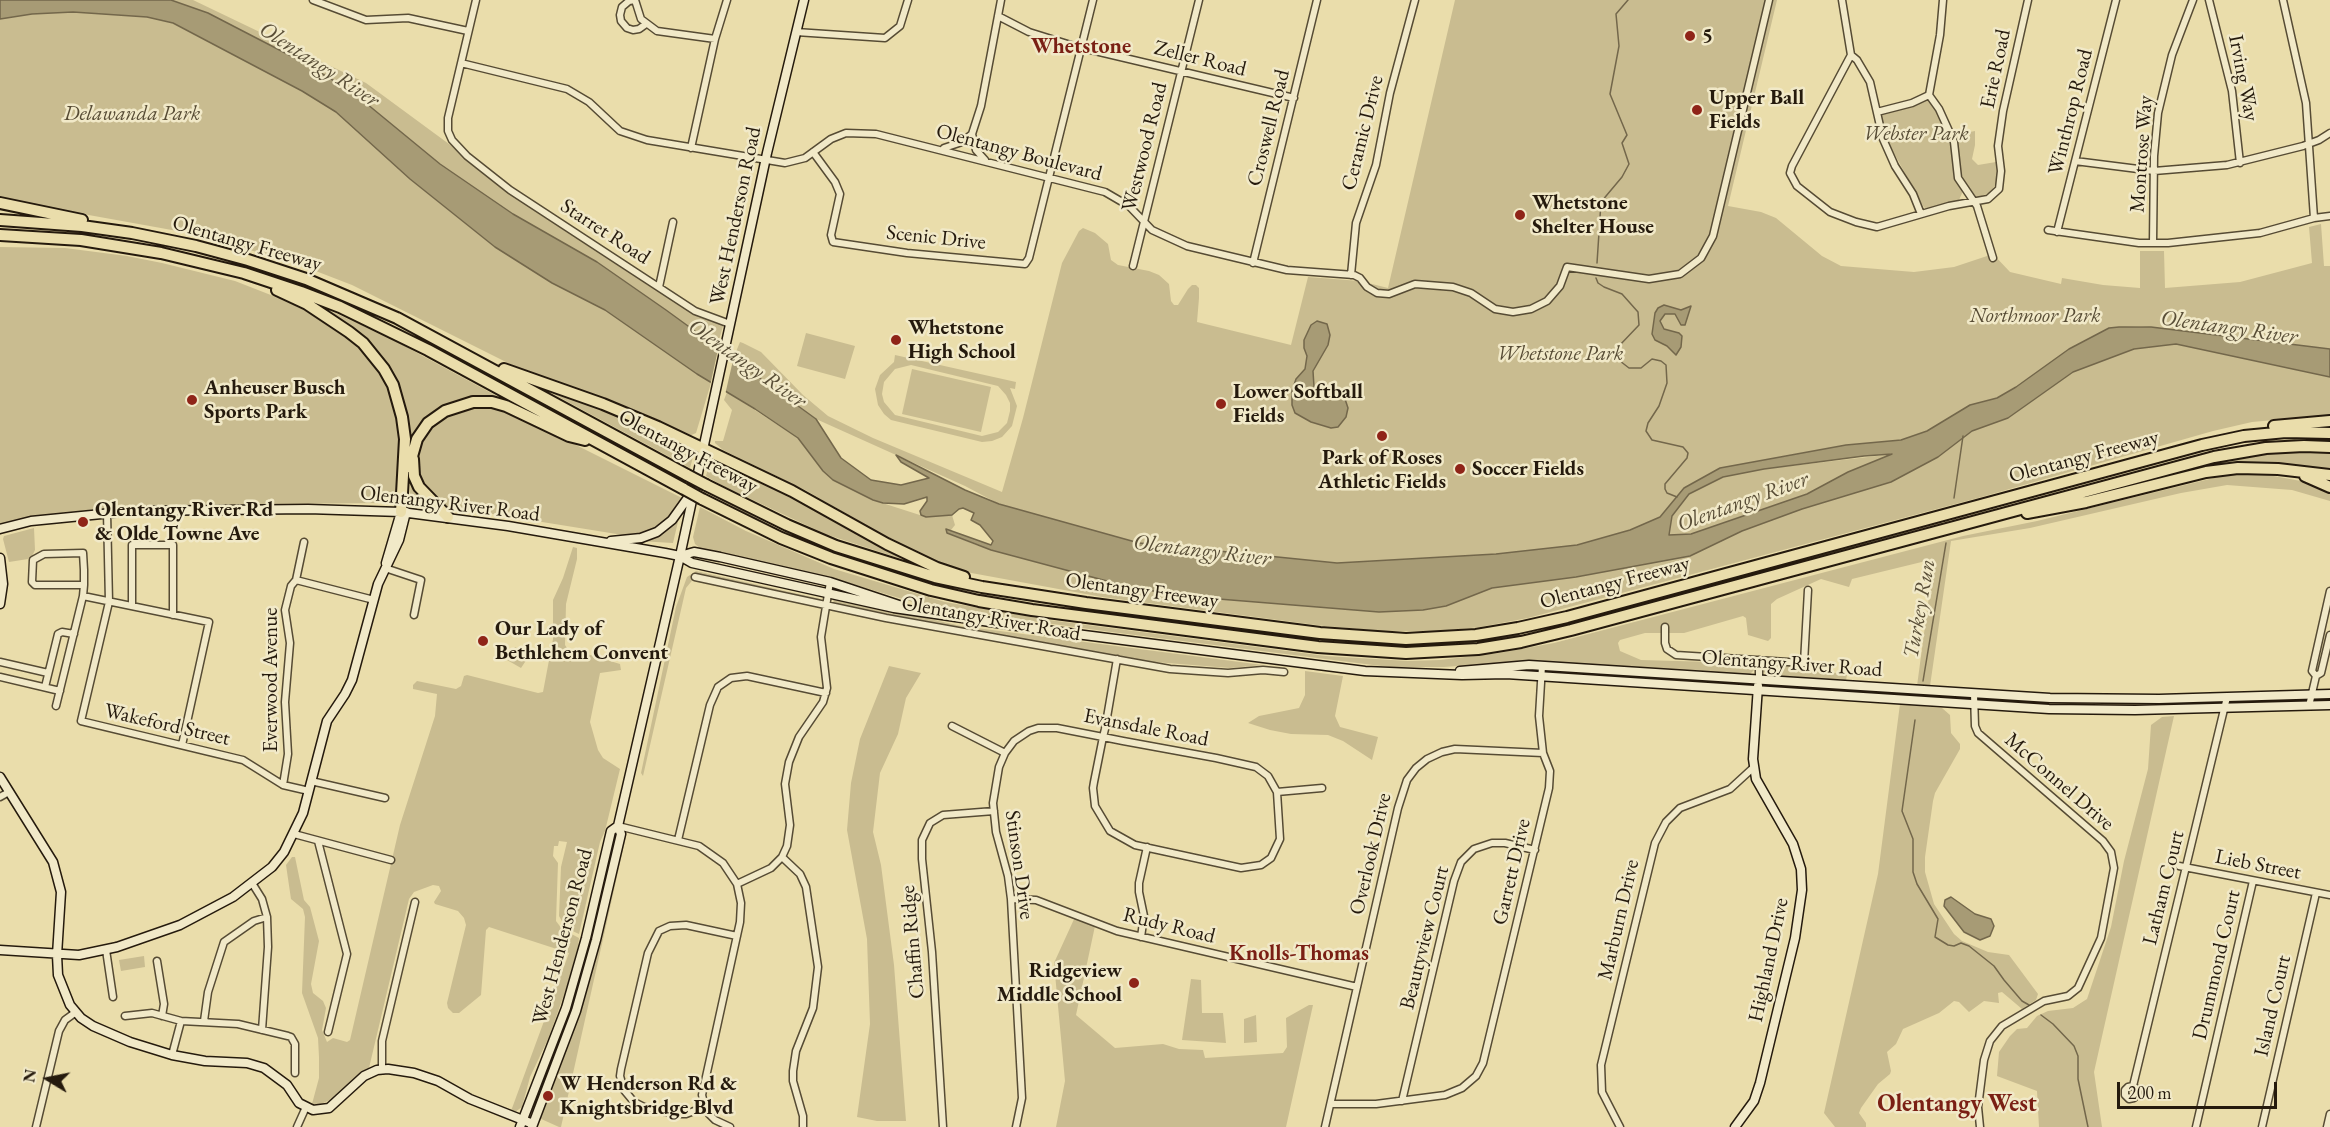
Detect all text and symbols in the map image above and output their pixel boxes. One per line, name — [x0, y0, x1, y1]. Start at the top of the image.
water label: Olentangy River — [254, 16, 384, 114]
place label: 5 — [1702, 23, 1713, 49]
street label: Erie Road — [1975, 27, 2017, 111]
marker: 5 — [1683, 29, 1697, 43]
street label: Irving Way — [2222, 33, 2264, 123]
district label: Whetstone — [1031, 34, 1131, 60]
street label: Zeller Road — [1151, 35, 1249, 83]
street label: Winthrop Road — [2043, 46, 2099, 178]
street label: Croswell Road — [1242, 67, 1296, 189]
street label: Ceramic Drive — [1337, 73, 1389, 193]
street label: Westwood Road — [1117, 80, 1173, 214]
place label: Upper Ball Fields — [1709, 85, 1804, 135]
street label: Montrose Way — [2125, 94, 2159, 214]
park label: Delawanda Park — [64, 101, 200, 127]
marker: Upper Ball Fields — [1690, 103, 1704, 117]
street label: Olentangy Boulevard — [933, 119, 1105, 187]
park label: Webster Park — [1863, 121, 1969, 147]
street label: West Henderson Road — [705, 125, 767, 307]
place label: Whetstone Shelter House — [1532, 190, 1654, 240]
street label: Starret Road — [555, 194, 655, 270]
marker: Whetstone Shelter House — [1513, 208, 1527, 222]
street label: Olentangy Freeway — [169, 211, 325, 277]
street label: Scenic Drive — [885, 220, 987, 256]
park label: Northmoor Park — [1969, 303, 2101, 329]
water label: Olentangy River — [2159, 305, 2299, 351]
water label: Olentangy River — [683, 314, 811, 414]
place label: Whetstone High School — [908, 315, 1016, 365]
marker: Whetstone High School — [889, 333, 903, 347]
park label: Whetstone Park — [1497, 341, 1623, 367]
place label: Anheuser Busch Sports Park — [204, 375, 346, 425]
place label: Lower Softball Fields — [1233, 379, 1363, 429]
marker: Anheuser Busch Sports Park — [185, 393, 199, 407]
marker: Lower Softball Fields — [1214, 397, 1228, 411]
street label: Olentangy Freeway — [614, 405, 762, 499]
street label: Olentangy Freeway — [2006, 425, 2162, 489]
marker: Park of Roses Athletic Fields — [1375, 429, 1389, 443]
place label: Park of Roses Athletic Fields — [1318, 445, 1446, 495]
place label: Soccer Fields — [1472, 456, 1584, 482]
marker: Soccer Fields — [1453, 462, 1467, 476]
water label: Olentangy River — [1674, 466, 1812, 538]
street label: Olentangy River Road — [359, 480, 541, 528]
place label: Olentangy River Rd & Olde Towne Ave — [95, 497, 273, 547]
marker: Olentangy River Rd & Olde Towne Ave — [76, 515, 90, 529]
water label: Olentangy River — [1132, 529, 1272, 573]
street label: Olentangy Freeway — [1537, 551, 1693, 615]
water label: Turkey Run — [1898, 557, 1942, 661]
street label: Olentangy Freeway — [1064, 568, 1220, 614]
street label: Olentangy River Road — [900, 591, 1082, 647]
street label: Everwood Avenue — [258, 608, 284, 752]
place label: Our Lady of Bethlehem Convent — [495, 616, 668, 666]
marker: Our Lady of Bethlehem Convent — [476, 634, 490, 648]
street label: Olentangy River Road — [1701, 645, 1883, 683]
street label: Wakeford Street — [102, 698, 232, 752]
street label: Evansdale Road — [1081, 704, 1211, 752]
street label: McConnel Drive — [1999, 728, 2119, 836]
street label: Overlook Drive — [1345, 791, 1397, 917]
street label: Stinson Drive — [999, 809, 1039, 921]
street label: Garrett Drive — [1488, 816, 1536, 928]
street label: Latham Court — [2138, 828, 2190, 948]
street label: Lieb Street — [2213, 844, 2303, 886]
street label: West Henderson Road — [527, 846, 599, 1028]
street label: Marburn Drive — [1593, 857, 1645, 983]
street label: Beautyview Court — [1395, 864, 1455, 1012]
street label: Chaffin Ridge — [895, 884, 931, 1000]
street label: Drummond Court — [2188, 888, 2246, 1042]
street label: Highland Drive — [1744, 896, 1794, 1024]
street label: Rudy Road — [1120, 902, 1218, 950]
district label: Knolls-Thomas — [1229, 941, 1369, 967]
street label: Island Court — [2249, 953, 2297, 1059]
place label: Ridgeview Middle School — [997, 958, 1122, 1008]
marker: Ridgeview Middle School — [1127, 976, 1141, 990]
north arrow — [18, 1049, 78, 1109]
text: N — [18, 1068, 41, 1084]
scale bar — [2120, 1070, 2280, 1108]
place label: W Henderson Rd & Knightsbridge Blvd — [560, 1071, 737, 1121]
text: 200 m — [2128, 1081, 2172, 1104]
marker: W Henderson Rd & Knightsbridge Blvd — [541, 1089, 555, 1103]
district label: Olentangy West — [1877, 1090, 2037, 1118]

